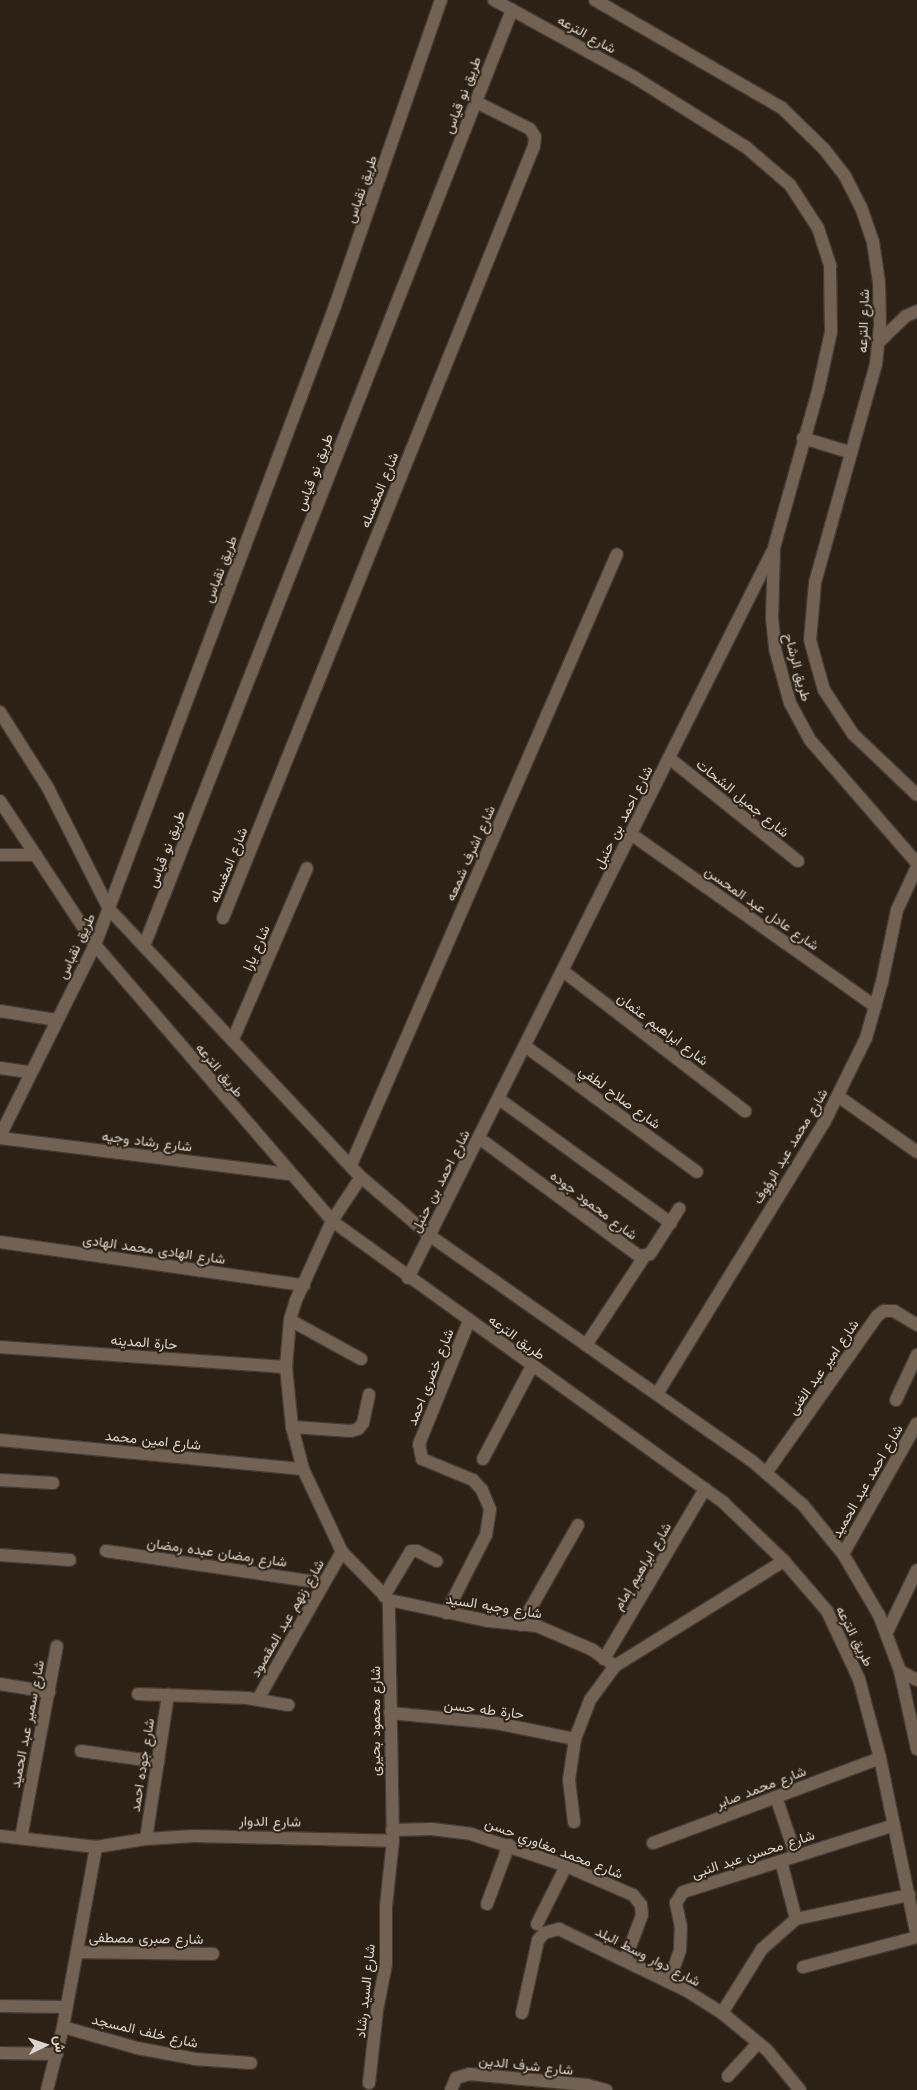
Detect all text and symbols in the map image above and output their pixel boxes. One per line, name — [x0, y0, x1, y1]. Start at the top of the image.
street label: شارع الترعه — [555, 11, 619, 57]
street label: طريق نو قياس — [440, 54, 484, 136]
street label: طريق نقباس — [342, 153, 380, 225]
street label: شارع الترعه — [853, 289, 873, 353]
street label: طريق نو قياس — [292, 431, 336, 513]
street label: شارع المغسله — [356, 450, 402, 530]
street label: طريق نقباس — [200, 533, 240, 605]
street label: طريق الرشاح — [781, 631, 815, 703]
street label: شارع جميل الشحات — [693, 755, 793, 841]
street label: شارع احمد بن حنبل — [590, 763, 656, 871]
street label: شارع اشرف شمعه — [441, 803, 499, 903]
street label: طريق نو قياس — [144, 808, 188, 890]
street label: شارع المغسله — [205, 825, 251, 905]
street label: شارع عادل عبد المحسن — [702, 862, 822, 954]
street label: طريق نقباس — [53, 911, 99, 981]
street label: شارع يارا — [239, 923, 273, 973]
street label: شارع ابراهيم عثمان — [614, 989, 712, 1069]
street label: طريق الترعه — [192, 1039, 248, 1101]
street label: شارع صلاح لطفي — [576, 1062, 664, 1132]
street label: شارع محمد عبد الرؤوف — [749, 1085, 831, 1207]
street label: شارع رشاد وجيه — [101, 1127, 193, 1155]
street label: شارع احمد بن حنبل — [407, 1127, 473, 1235]
street label: شارع محمود جوده — [547, 1167, 641, 1243]
street label: شارع الهادى محمد الهادى — [82, 1231, 226, 1267]
street label: طريق الترعه — [486, 1311, 548, 1363]
street label: شارع امير عبد الغنى — [784, 1316, 862, 1418]
street label: شارع خضرى احمد — [403, 1326, 457, 1428]
street label: حارة المدينه — [110, 1331, 178, 1353]
street label: شارع احمد عبد الحميد — [828, 1422, 906, 1540]
street label: شارع امين محمد — [104, 1427, 202, 1453]
street label: شارع ابراهيم إمام — [609, 1519, 675, 1613]
street label: شارع رمضان عبده رمضان — [146, 1534, 288, 1570]
street label: شارع زنهم عبد المقصود — [246, 1556, 328, 1680]
street label: شارع وجيه السيد — [445, 1590, 543, 1622]
street label: طريق الترعه — [833, 1603, 877, 1669]
street label: شارع سمير عبد الحميد — [6, 1659, 48, 1789]
street label: شارع محمود بحيرى — [367, 1666, 383, 1776]
street label: حارة طه حسن — [443, 1696, 525, 1722]
street label: شارع جوده احمد — [126, 1717, 158, 1813]
street label: شارع محمد صابر — [714, 1762, 808, 1812]
street label: شارع الدوار — [239, 1812, 301, 1830]
street label: شارع محمد مغاوري حسن — [483, 1814, 625, 1882]
street label: شارع محسن عبد النبى — [689, 1826, 817, 1882]
street label: شارع دوار وسط البلد — [593, 1922, 703, 1990]
street label: شارع صبرى مصطفى — [89, 1929, 203, 1947]
street label: شارع السيد رشاد — [352, 1943, 378, 2039]
street label: شارع خلف المسجد — [90, 2011, 200, 2051]
north arrow — [20, 2020, 70, 2070]
text: ش — [51, 2035, 69, 2053]
street label: شارع شرف الدين — [478, 2052, 574, 2078]

